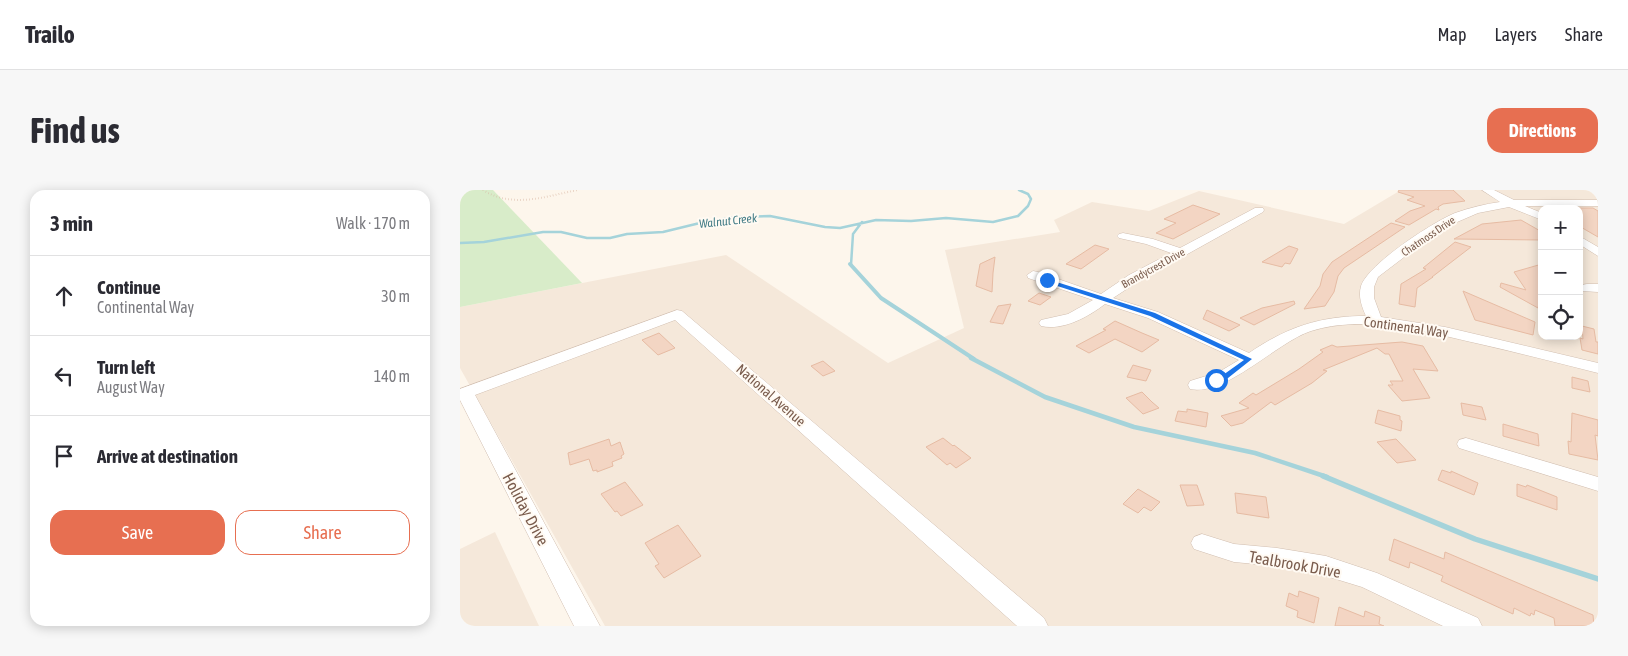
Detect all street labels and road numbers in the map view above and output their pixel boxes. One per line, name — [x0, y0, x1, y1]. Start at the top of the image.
street label: Chatmoss Drive — [1399, 214, 1457, 258]
street label: Brandycrest Drive — [1119, 246, 1187, 290]
street label: Continental Way — [1363, 313, 1449, 341]
street label: National Avenue — [733, 361, 809, 429]
street label: Holiday Drive — [498, 470, 553, 549]
street label: Tealbrook Drive — [1248, 547, 1342, 581]

